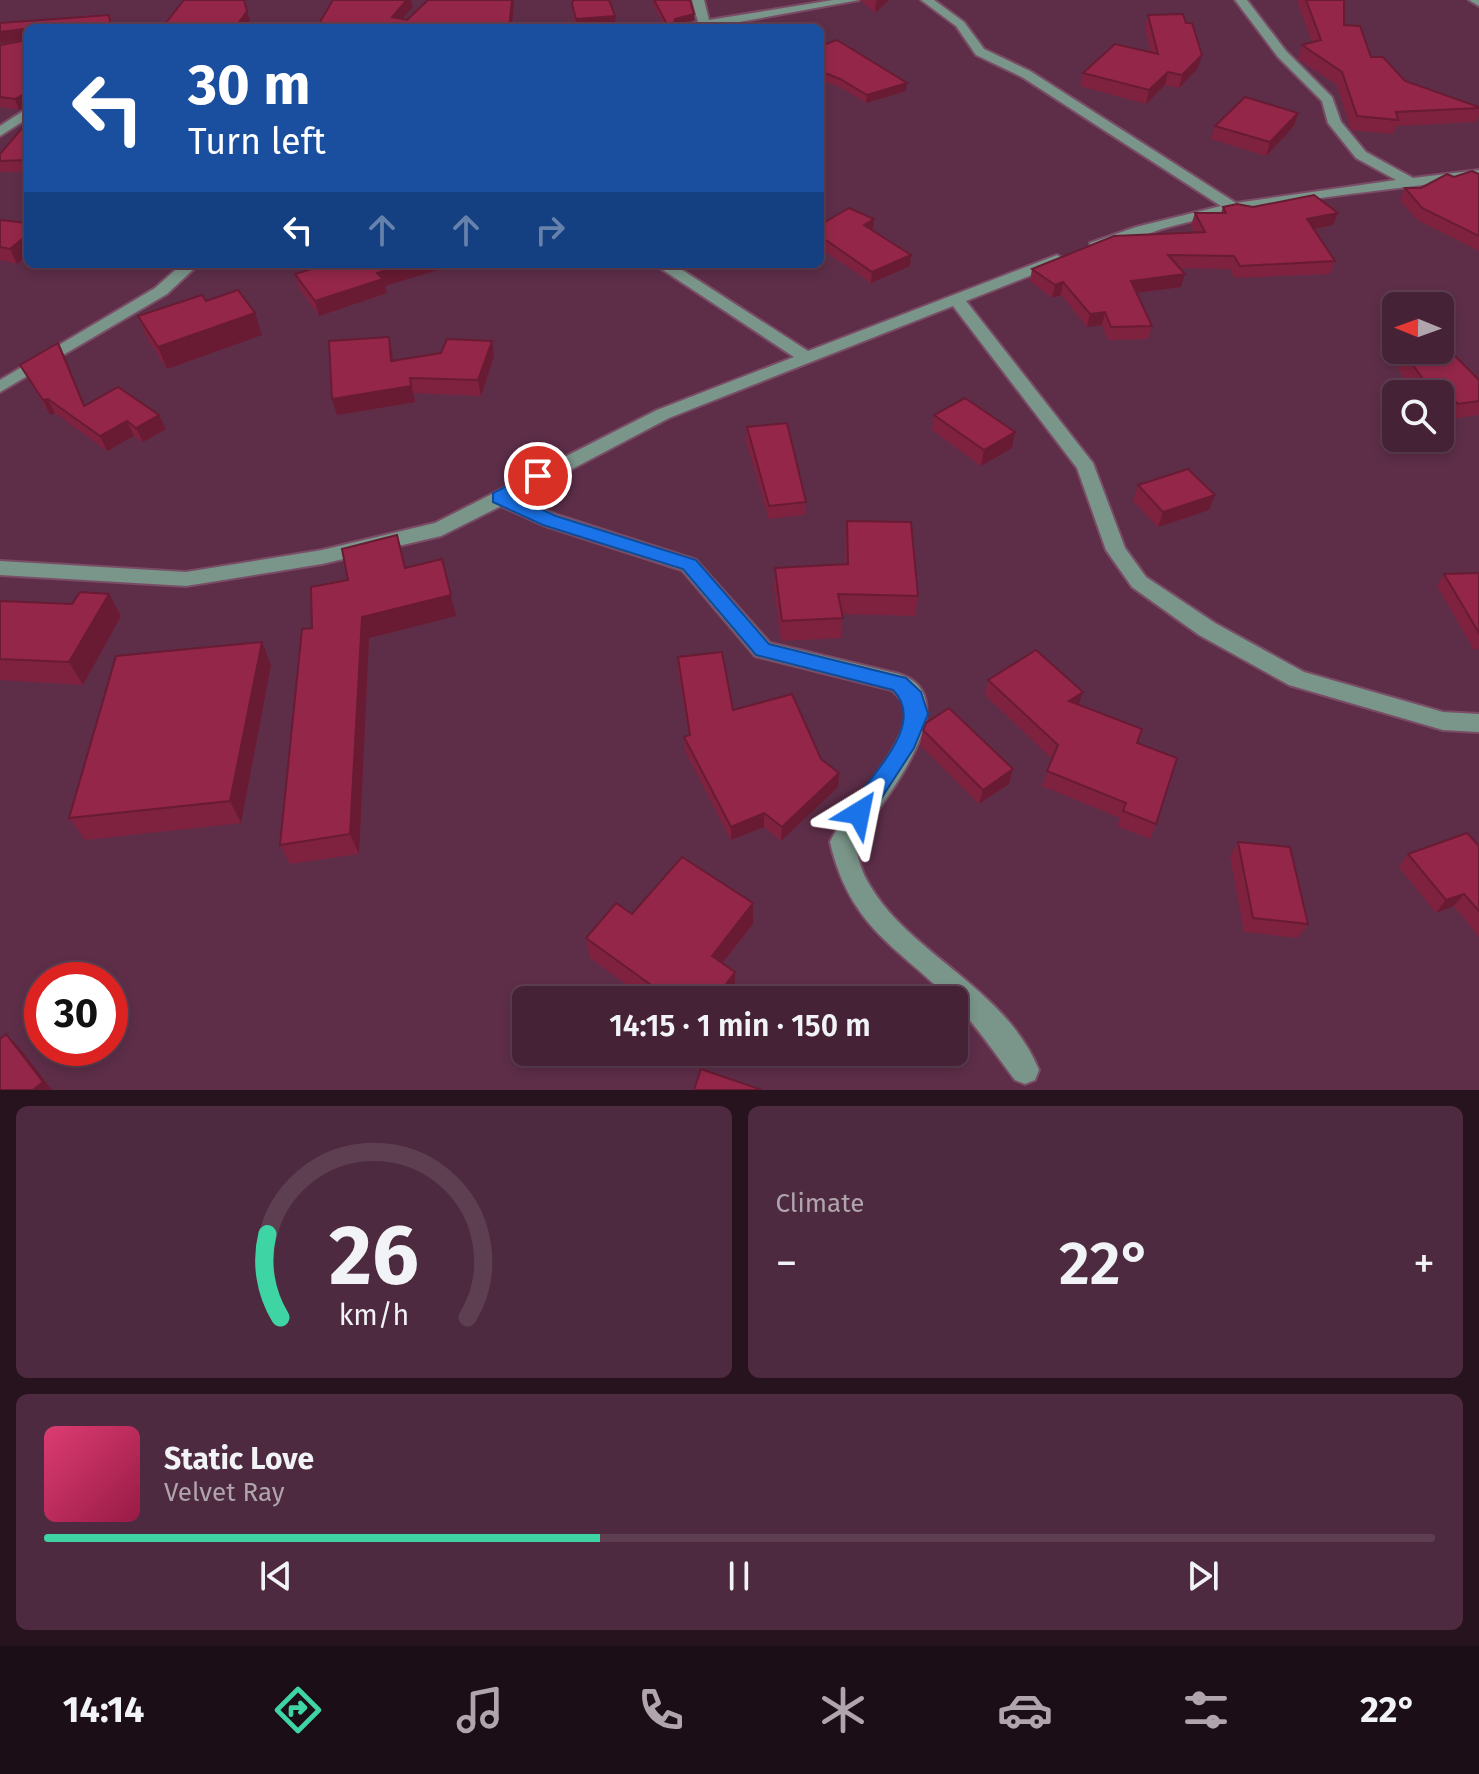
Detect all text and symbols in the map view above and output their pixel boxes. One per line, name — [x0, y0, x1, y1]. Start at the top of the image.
text: 30 m — [188, 52, 310, 119]
icon: left — [56, 56, 160, 160]
text: Turn left — [188, 120, 326, 164]
icon: left — [276, 208, 320, 252]
icon: ahead — [360, 208, 404, 252]
icon: ahead — [444, 208, 488, 252]
icon: right — [528, 208, 572, 252]
north arrow — [1382, 292, 1454, 364]
map controls — [1382, 292, 1454, 452]
button: search — [1382, 380, 1454, 452]
pin — [504, 442, 572, 510]
icon: arrive — [516, 454, 560, 498]
position arrow — [817, 771, 901, 855]
speed limit sign: 30 — [24, 962, 128, 1066]
text: 14:15 · 1 min · 150 m — [609, 1008, 871, 1044]
text: Climate — [776, 1188, 864, 1219]
text: 26 — [329, 1206, 419, 1306]
text: 22° — [1059, 1228, 1152, 1300]
text: − — [776, 1237, 798, 1290]
text: + — [1413, 1237, 1435, 1290]
text: km/h — [338, 1298, 409, 1333]
text: Static Love — [164, 1441, 314, 1477]
text: Velvet Ray — [164, 1477, 284, 1508]
icon: previous — [254, 1554, 298, 1598]
icon: pause — [717, 1554, 761, 1598]
icon: next — [1181, 1554, 1225, 1598]
icon: directions — [270, 1682, 326, 1738]
icon: music — [452, 1682, 508, 1738]
icon: phone — [633, 1682, 689, 1738]
icon: climate — [815, 1682, 871, 1738]
icon: car — [997, 1682, 1053, 1738]
icon: filters — [1178, 1682, 1234, 1738]
text: 14:14 — [63, 1688, 144, 1732]
text: 22° — [1360, 1688, 1416, 1732]

